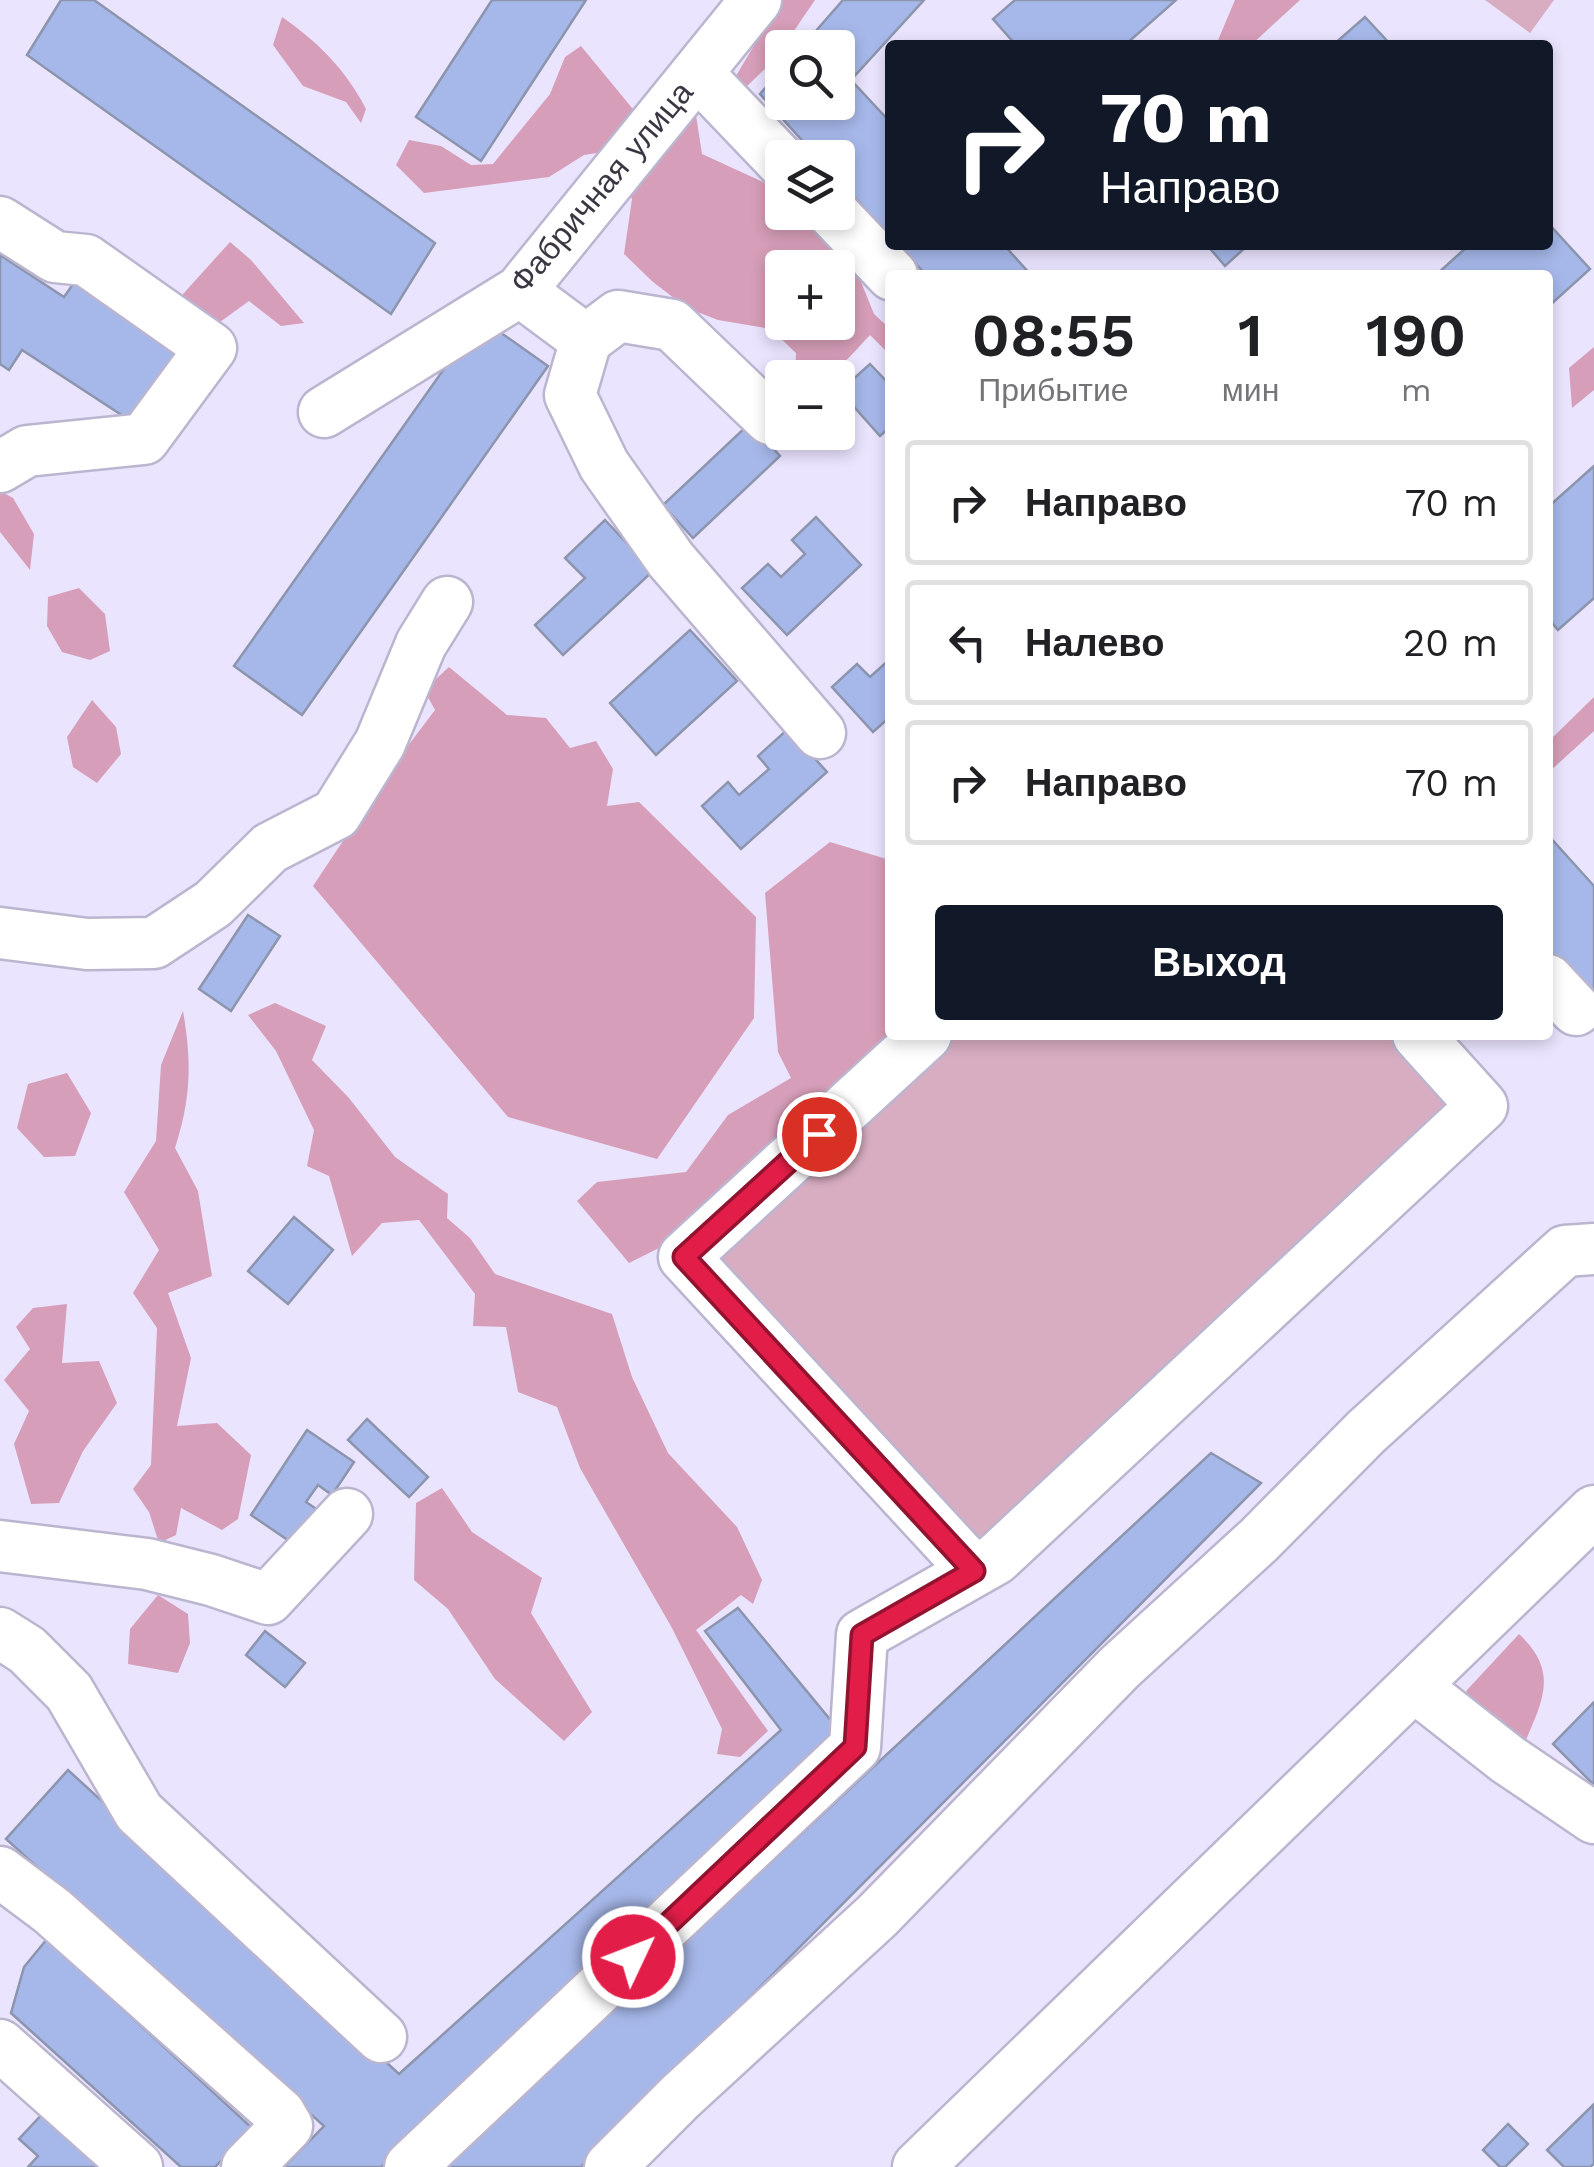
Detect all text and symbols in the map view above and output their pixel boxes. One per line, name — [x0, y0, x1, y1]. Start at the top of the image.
map controls — [765, 30, 855, 450]
button: search — [765, 30, 855, 120]
street label: Фабричная улица — [501, 73, 701, 301]
text: 70 m — [1100, 77, 1272, 159]
icon: right — [935, 80, 1065, 210]
button: layers — [765, 140, 855, 230]
text: Направо — [1100, 161, 1280, 214]
button: + — [765, 250, 855, 340]
text: 08:55 — [972, 300, 1135, 371]
text: 1 — [1238, 300, 1263, 371]
text: 190 — [1366, 300, 1466, 371]
button: − — [765, 360, 855, 450]
text: Прибытие — [978, 371, 1129, 409]
text: мин — [1222, 371, 1279, 409]
text: m — [1401, 371, 1431, 409]
icon: right — [940, 475, 995, 530]
text: Направо — [1025, 481, 1187, 525]
text: 70 m — [1405, 481, 1498, 525]
icon: left — [940, 615, 995, 670]
text: Налево — [1025, 621, 1164, 665]
text: 20 m — [1403, 621, 1498, 665]
icon: right — [940, 755, 995, 810]
text: Направо — [1025, 761, 1187, 805]
text: 70 m — [1405, 761, 1498, 805]
button: Выход — [935, 905, 1503, 1020]
pin — [777, 1092, 862, 1177]
icon: arrive — [792, 1107, 847, 1162]
position arrow — [581, 1905, 685, 2009]

